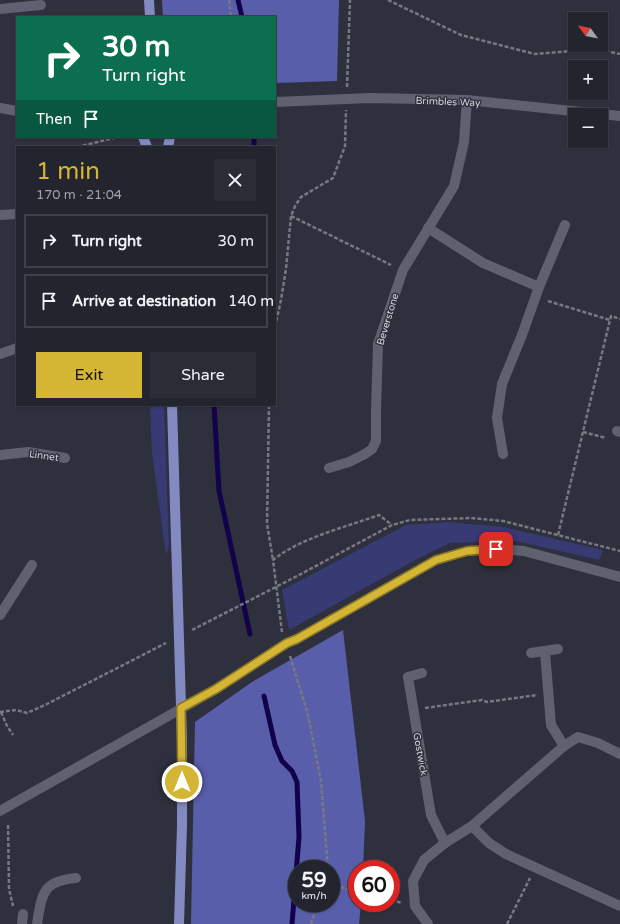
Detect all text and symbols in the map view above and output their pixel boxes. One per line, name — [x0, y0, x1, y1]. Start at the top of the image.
north arrow — [568, 12, 608, 52]
map controls — [568, 12, 608, 148]
text: 30 m — [102, 30, 170, 64]
icon: right — [36, 32, 88, 84]
button: + — [568, 60, 608, 100]
text: Turn right — [102, 64, 186, 86]
street label: Brimbles Way — [415, 95, 481, 109]
icon: arrive — [80, 108, 102, 130]
button: − — [568, 108, 608, 148]
text: Then — [36, 110, 72, 128]
text: 1 min — [36, 157, 100, 186]
button: close — [214, 159, 256, 201]
text: 170 m · 21:04 — [36, 187, 122, 203]
icon: right — [38, 230, 60, 252]
text: Turn right — [72, 232, 142, 250]
text: 30 m — [217, 232, 254, 250]
icon: arrive — [38, 290, 60, 312]
text: Arrive at destination — [72, 292, 216, 310]
text: 140 m — [228, 292, 274, 310]
street label: Beverstone — [374, 292, 402, 347]
button: Exit — [36, 352, 142, 398]
button: Share — [150, 352, 256, 398]
street label: Linnet — [28, 448, 60, 464]
pin — [479, 532, 513, 566]
icon: arrive — [485, 538, 507, 560]
street label: Gostwick — [410, 732, 430, 777]
position arrow — [161, 761, 203, 803]
speed limit sign: 60 — [348, 860, 400, 912]
text: 59 — [301, 869, 327, 893]
text: km/h — [301, 890, 327, 902]

